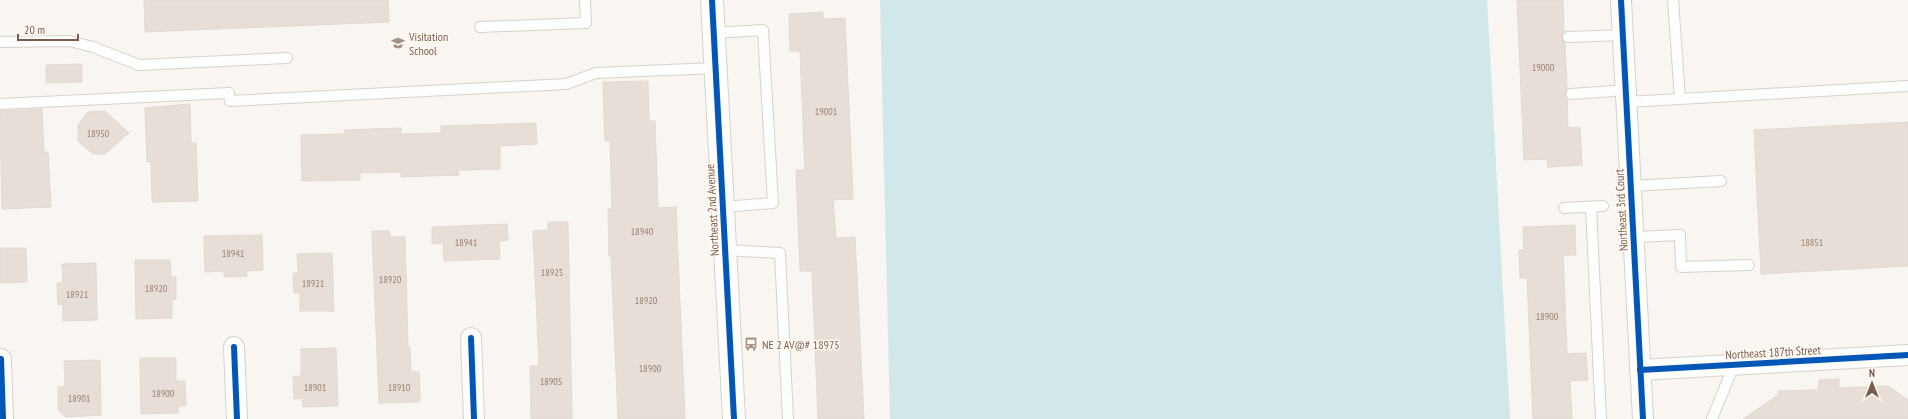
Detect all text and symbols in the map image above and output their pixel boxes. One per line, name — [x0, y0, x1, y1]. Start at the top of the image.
scale bar — [18, 16, 78, 42]
text: 20 m — [24, 22, 45, 37]
place label: Visitation School — [408, 29, 448, 58]
school or university icon: Visitation School — [390, 35, 406, 51]
house number: 19000 — [1532, 61, 1555, 74]
house number: 19001 — [815, 105, 837, 118]
house number: 18950 — [87, 127, 110, 140]
street label: Northeast 2nd Avenue — [702, 164, 722, 256]
street label: Northeast 3rd Court — [1611, 168, 1631, 251]
house number: 18940 — [631, 225, 654, 238]
house number: 18941 — [455, 236, 477, 249]
house number: 18851 — [1801, 236, 1823, 249]
house number: 18941 — [222, 247, 244, 260]
house number: 18925 — [541, 266, 563, 279]
house number: 18920 — [379, 273, 402, 286]
house number: 18921 — [302, 277, 324, 290]
house number: 18920 — [145, 282, 168, 295]
house number: 18921 — [66, 288, 88, 301]
house number: 18920 — [635, 294, 658, 307]
house number: 18900 — [1536, 310, 1559, 323]
bus stop icon: NE 2 AV@# 18975 — [743, 336, 759, 352]
place label: NE 2 AV@# 18975 — [762, 337, 840, 352]
street label: Northeast 187th Street — [1725, 342, 1822, 362]
house number: 18900 — [639, 362, 662, 375]
north arrow — [1852, 363, 1892, 403]
text: N — [1869, 366, 1875, 380]
house number: 18905 — [540, 375, 562, 388]
house number: 18901 — [304, 381, 326, 394]
house number: 18910 — [388, 381, 411, 394]
house number: 18900 — [152, 387, 175, 400]
house number: 18901 — [68, 392, 90, 405]

